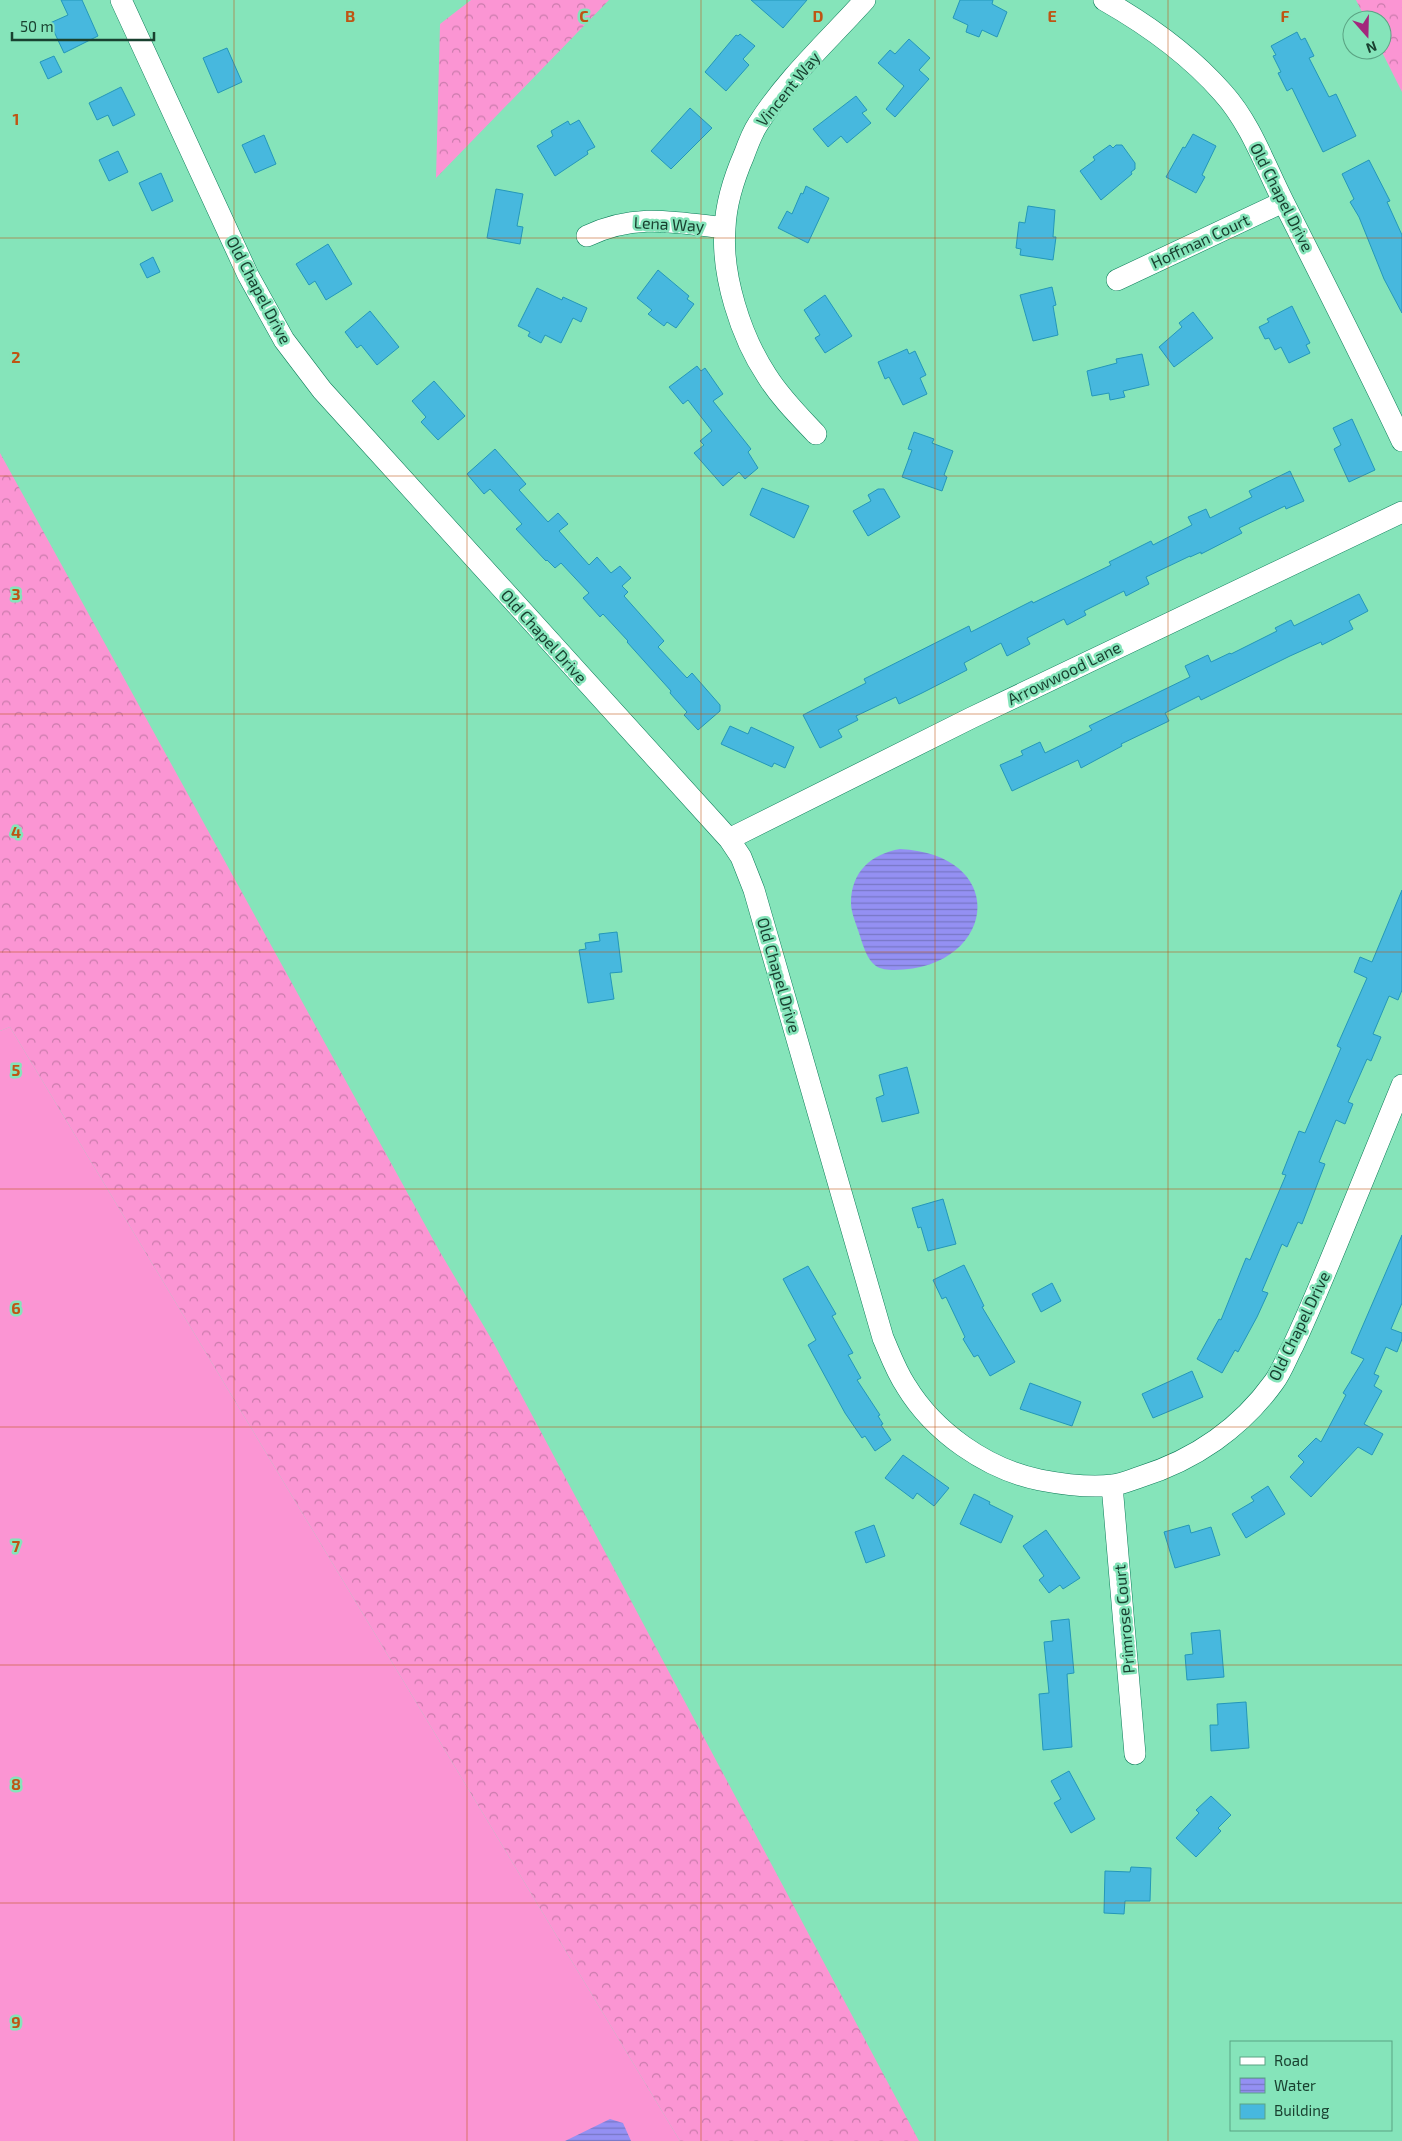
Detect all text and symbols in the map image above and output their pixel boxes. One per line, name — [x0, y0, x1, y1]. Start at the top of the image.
text: B — [345, 6, 355, 25]
text: C — [579, 6, 589, 25]
text: D — [813, 6, 824, 25]
text: E — [1047, 6, 1057, 25]
text: F — [1281, 6, 1290, 25]
scale bar — [12, 10, 155, 42]
north arrow — [1342, 10, 1392, 60]
text: 50 m — [20, 17, 54, 35]
text: N — [1364, 38, 1379, 57]
street label: Vincent Way — [752, 47, 824, 130]
text: 1 — [13, 109, 19, 128]
street label: Old Chapel Drive — [1247, 139, 1318, 254]
street label: Hoffman Court — [1147, 209, 1252, 272]
street label: Lena Way — [633, 212, 705, 235]
street label: Old Chapel Drive — [223, 233, 296, 347]
text: 2 — [11, 347, 21, 366]
text: 3 — [11, 584, 21, 603]
street label: Old Chapel Drive — [497, 585, 591, 686]
street label: Arrowwood Lane — [1004, 637, 1124, 708]
text: 4 — [11, 822, 21, 841]
street label: Old Chapel Drive — [754, 915, 805, 1035]
text: 5 — [12, 1060, 21, 1079]
street label: Old Chapel Drive — [1264, 1268, 1333, 1383]
text: 6 — [11, 1298, 21, 1317]
text: 7 — [12, 1536, 21, 1555]
street label: Primrose Court — [1109, 1564, 1138, 1674]
text: 8 — [11, 1774, 21, 1793]
text: 9 — [11, 2012, 21, 2031]
legend — [1230, 2041, 1392, 2131]
text: Road — [1274, 2051, 1309, 2069]
text: Water — [1274, 2076, 1316, 2094]
text: Building — [1274, 2101, 1330, 2119]

